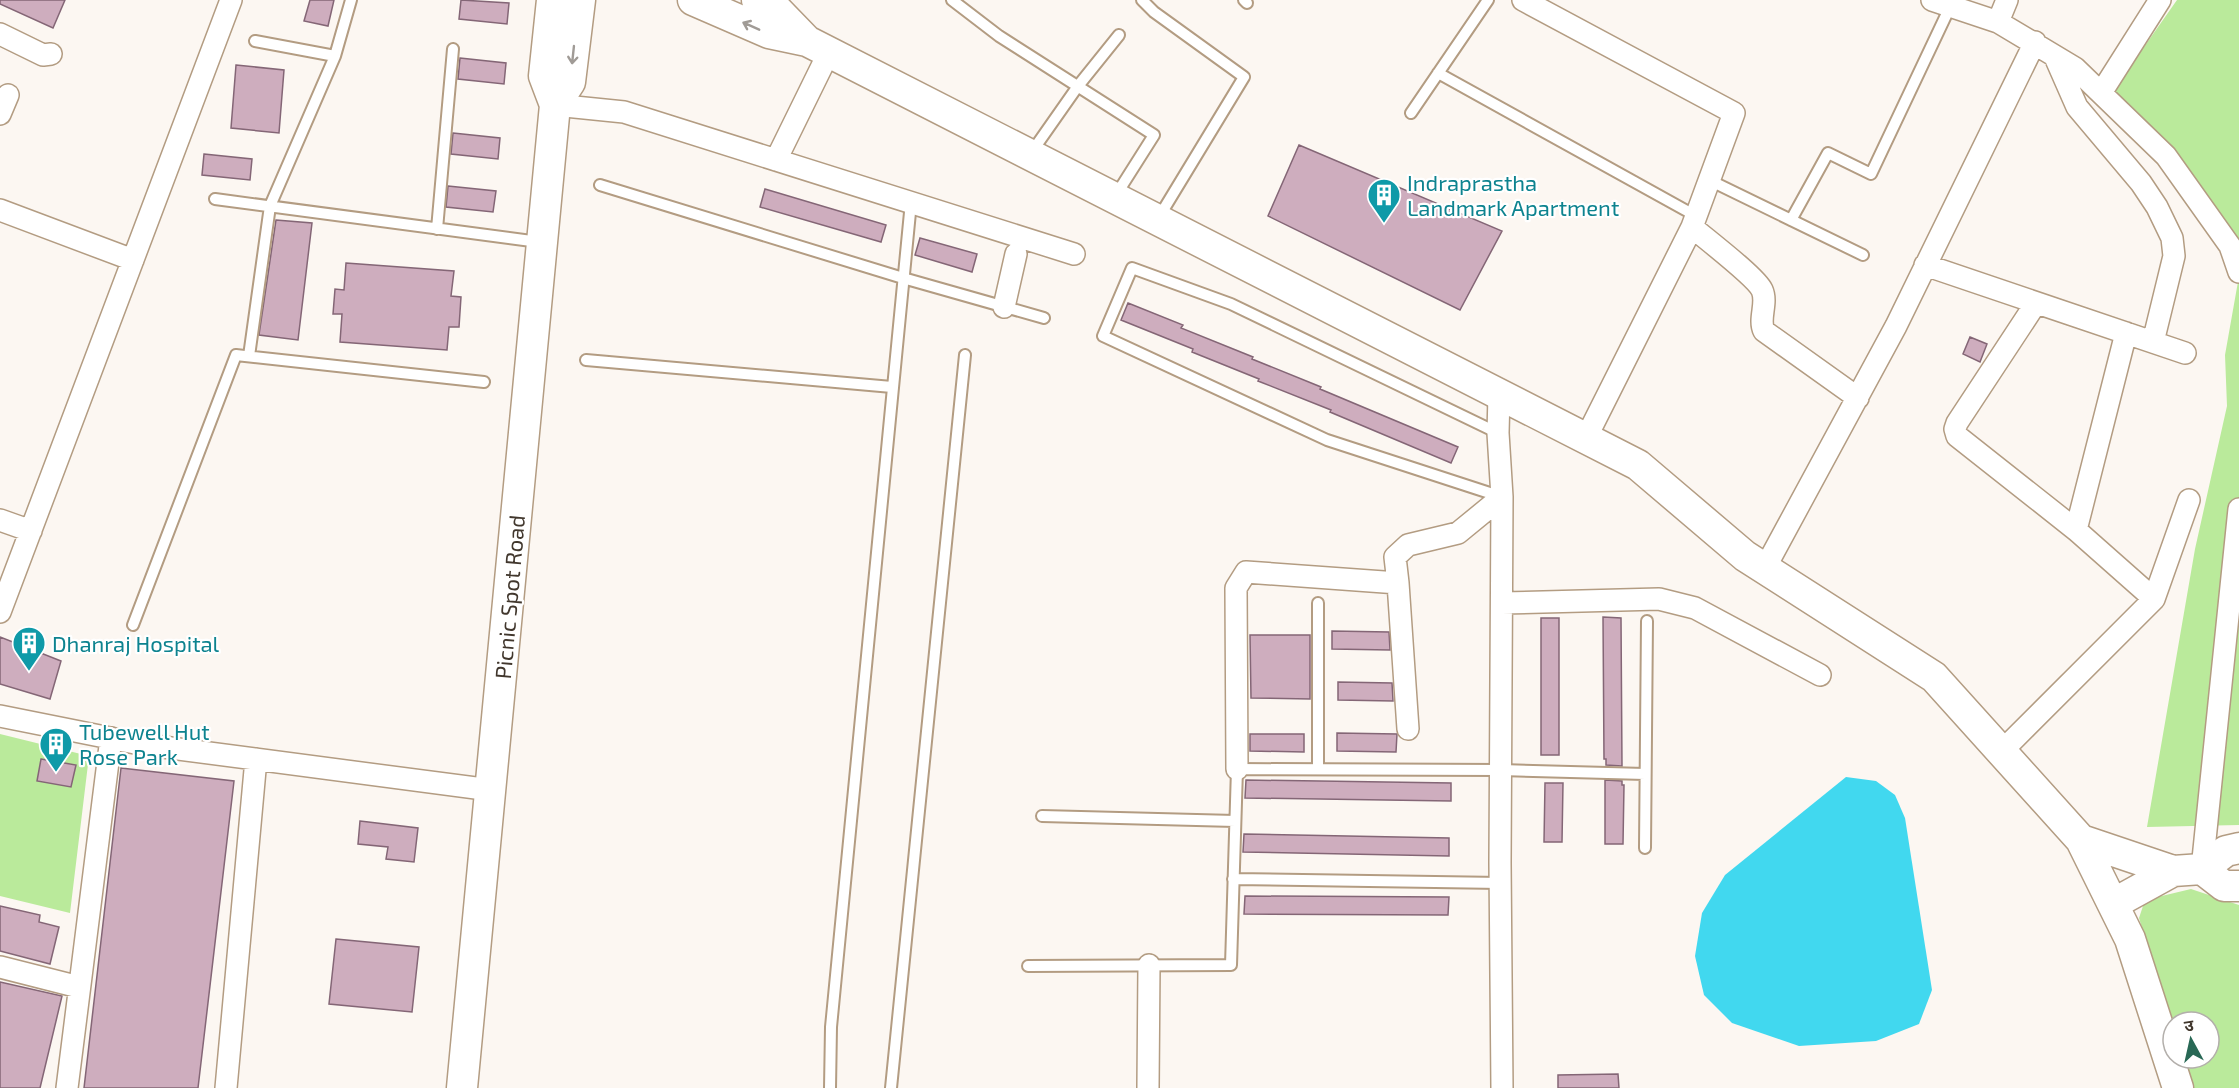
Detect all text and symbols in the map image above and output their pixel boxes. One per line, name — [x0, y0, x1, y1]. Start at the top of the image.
one-way arrow — [742, 19, 760, 30]
one-way arrow — [568, 44, 579, 64]
place label: Indraprastha Landmark Apartment — [1407, 169, 1619, 220]
building icon: Indraprastha Landmark Apartment — [1366, 177, 1402, 224]
street label: Picnic Spot Road — [489, 514, 529, 680]
building icon: Dhanraj Hospital — [11, 625, 47, 672]
place label: Dhanraj Hospital — [52, 630, 220, 657]
place label: Tubewell Hut Rose Park — [79, 718, 210, 769]
building icon: Tubewell Hut Rose Park — [38, 726, 74, 773]
north arrow — [2161, 1010, 2221, 1070]
text: उ — [2183, 1015, 2195, 1035]

